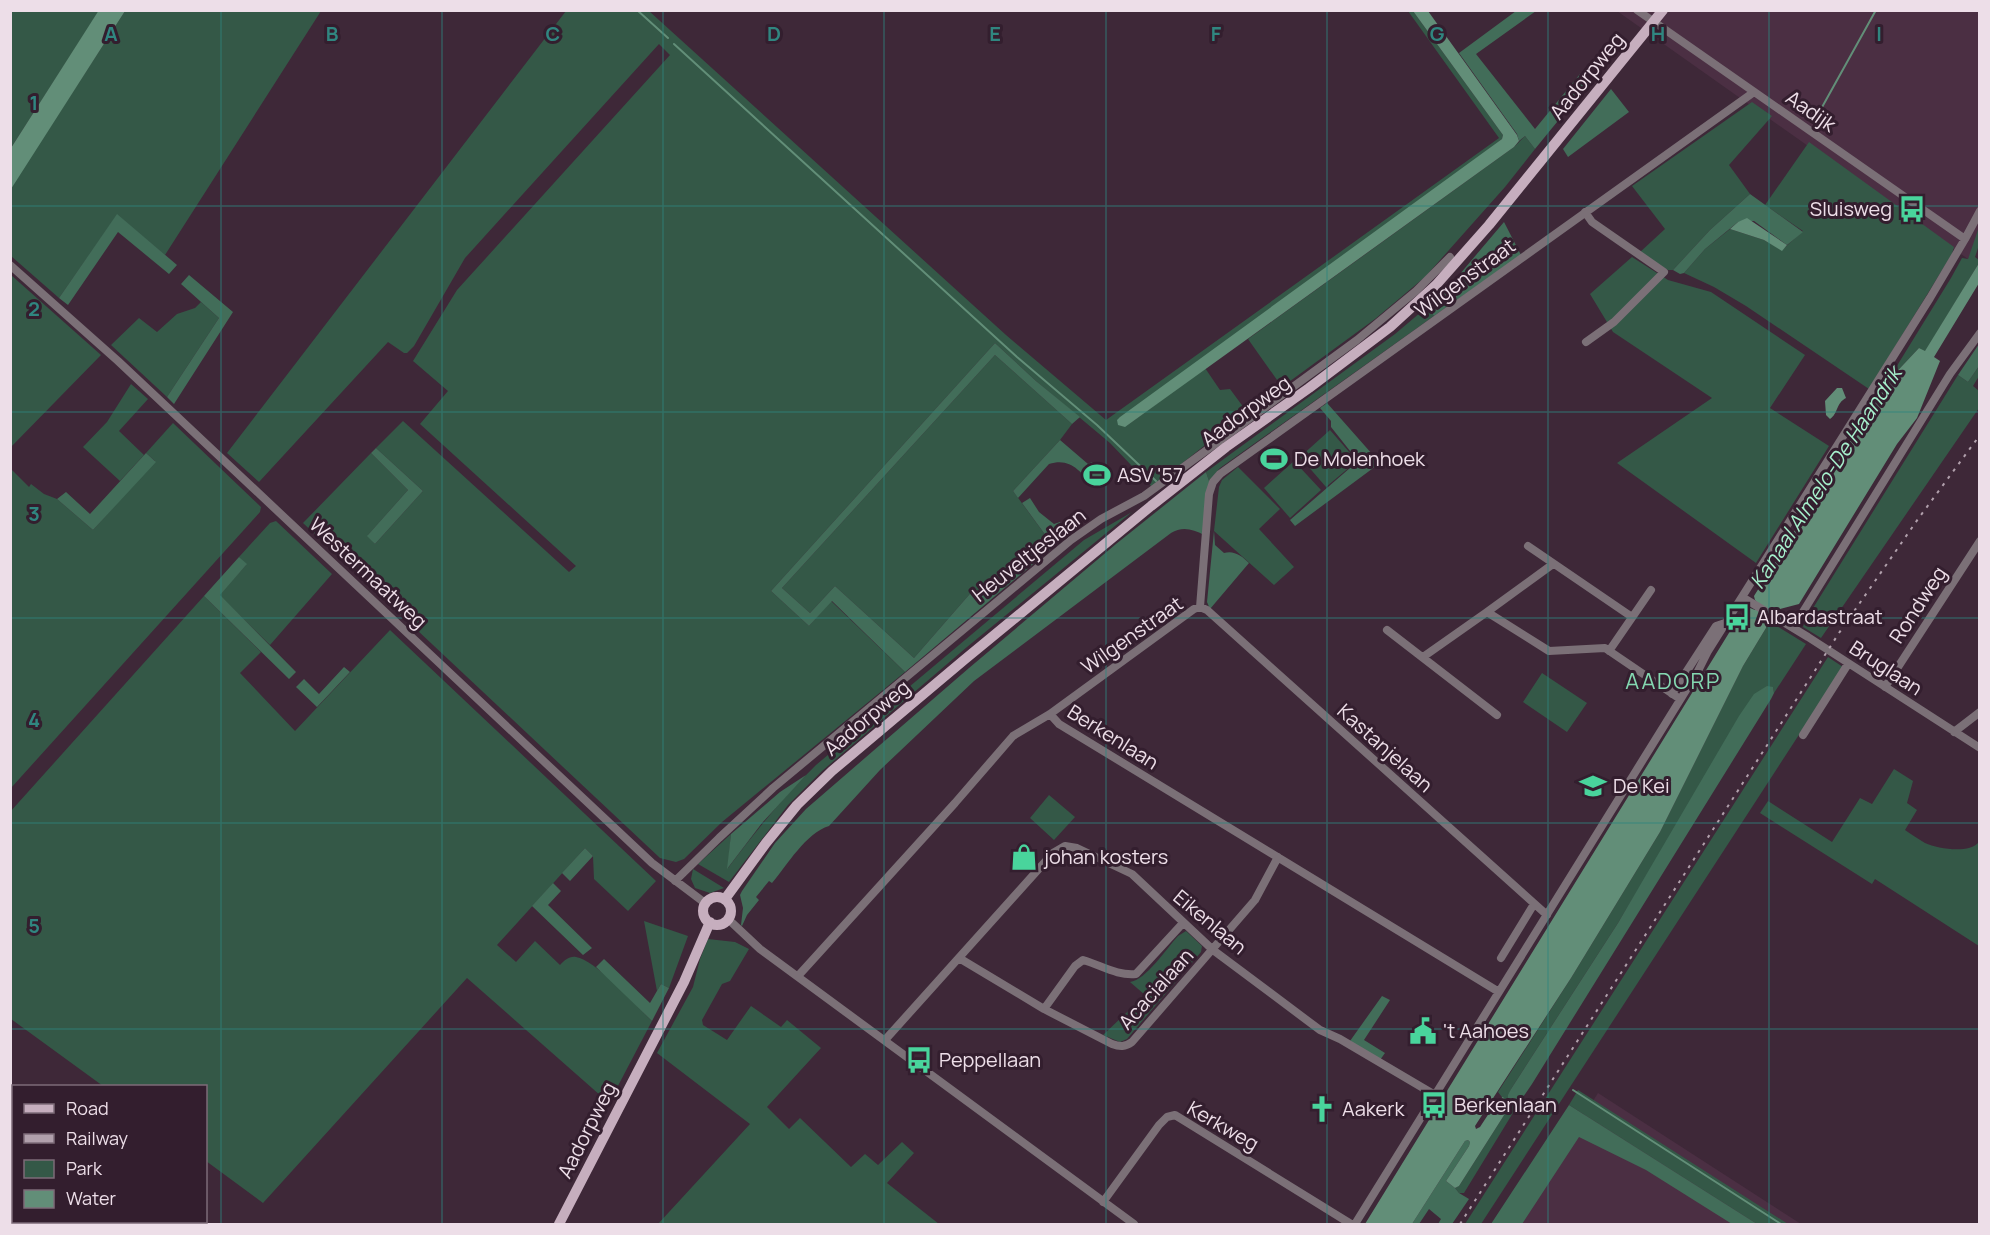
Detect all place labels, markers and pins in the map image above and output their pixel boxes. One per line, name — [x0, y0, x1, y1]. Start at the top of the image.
bus stop icon: Sluisweg — [1897, 194, 1927, 224]
place label: Sluisweg — [1810, 195, 1892, 222]
sports icon: De Molenhoek — [1259, 444, 1289, 474]
place label: De Molenhoek — [1294, 445, 1426, 472]
sports icon: ASV '57 — [1082, 460, 1112, 490]
place label: ASV '57 — [1117, 461, 1183, 488]
bus stop icon: Albardastraat — [1722, 602, 1752, 632]
place label: Albardastraat — [1757, 603, 1883, 630]
school or university icon: De Kei — [1578, 771, 1608, 801]
place label: De Kei — [1613, 772, 1670, 799]
shop icon: johan kosters — [1009, 842, 1039, 872]
place label: johan kosters — [1043, 843, 1168, 870]
public building icon: 't Aahoes — [1408, 1016, 1438, 1046]
place label: 't Aahoes — [1443, 1017, 1529, 1044]
bus stop icon: Peppellaan — [904, 1045, 934, 1075]
place label: Peppellaan — [939, 1046, 1041, 1073]
bus stop icon: Berkenlaan — [1419, 1090, 1449, 1120]
place label: Berkenlaan — [1454, 1091, 1557, 1118]
church icon: Aakerk — [1307, 1094, 1337, 1124]
place label: Aakerk — [1342, 1095, 1405, 1122]

